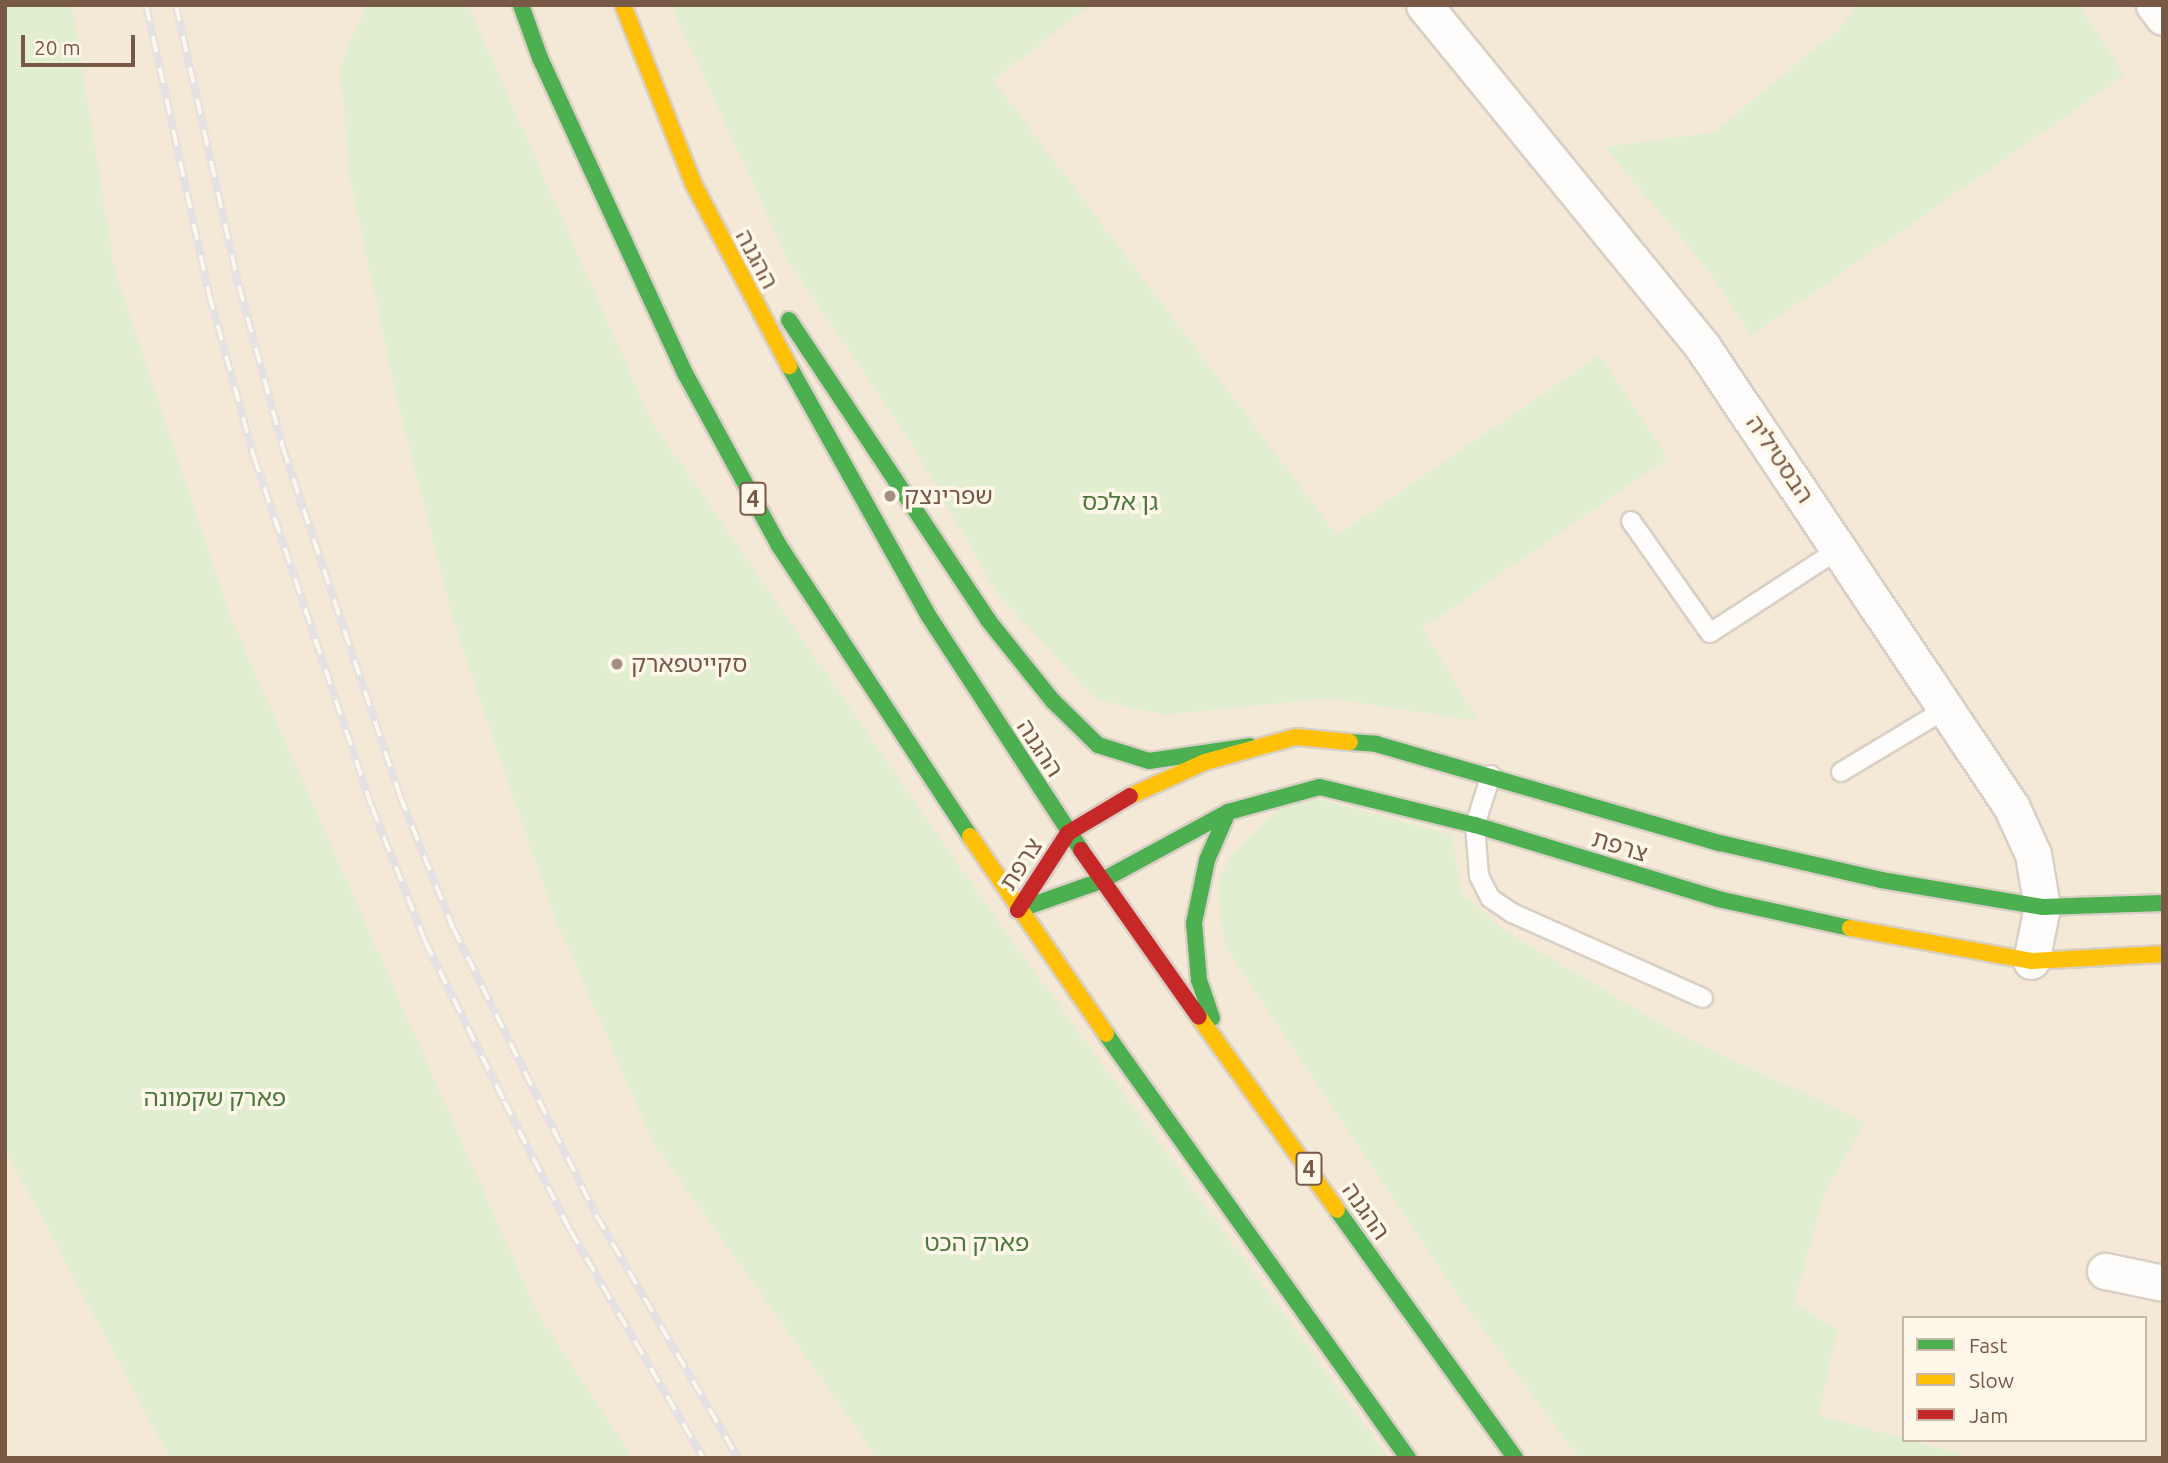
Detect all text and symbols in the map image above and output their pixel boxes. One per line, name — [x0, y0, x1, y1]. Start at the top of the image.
scale bar — [24, 21, 138, 65]
text: 20 m — [34, 35, 81, 59]
street label: ההגנה — [729, 224, 785, 294]
street label: הבסטיליה — [1740, 410, 1820, 508]
road number: 4 — [739, 480, 767, 519]
place label: שפרינצק — [904, 482, 993, 510]
marker: שפרינצק — [882, 488, 898, 504]
park label: גן אלכס — [1082, 488, 1158, 516]
place label: סקייטפארק — [631, 650, 747, 678]
marker: סקייטפארק — [609, 656, 625, 672]
street label: ההגנה — [1011, 714, 1069, 782]
street label: צרפת — [1589, 824, 1651, 868]
street label: צרפת — [994, 832, 1048, 896]
park label: פארק שקמונה — [144, 1084, 286, 1112]
road number: 4 — [1295, 1150, 1323, 1188]
street label: ההגנה — [1336, 1177, 1396, 1245]
park label: פארק הכט — [925, 1229, 1029, 1257]
legend — [1902, 1316, 2147, 1442]
text: Fast — [1969, 1333, 2007, 1357]
text: Slow — [1969, 1368, 2014, 1392]
text: Jam — [1969, 1403, 2008, 1427]

